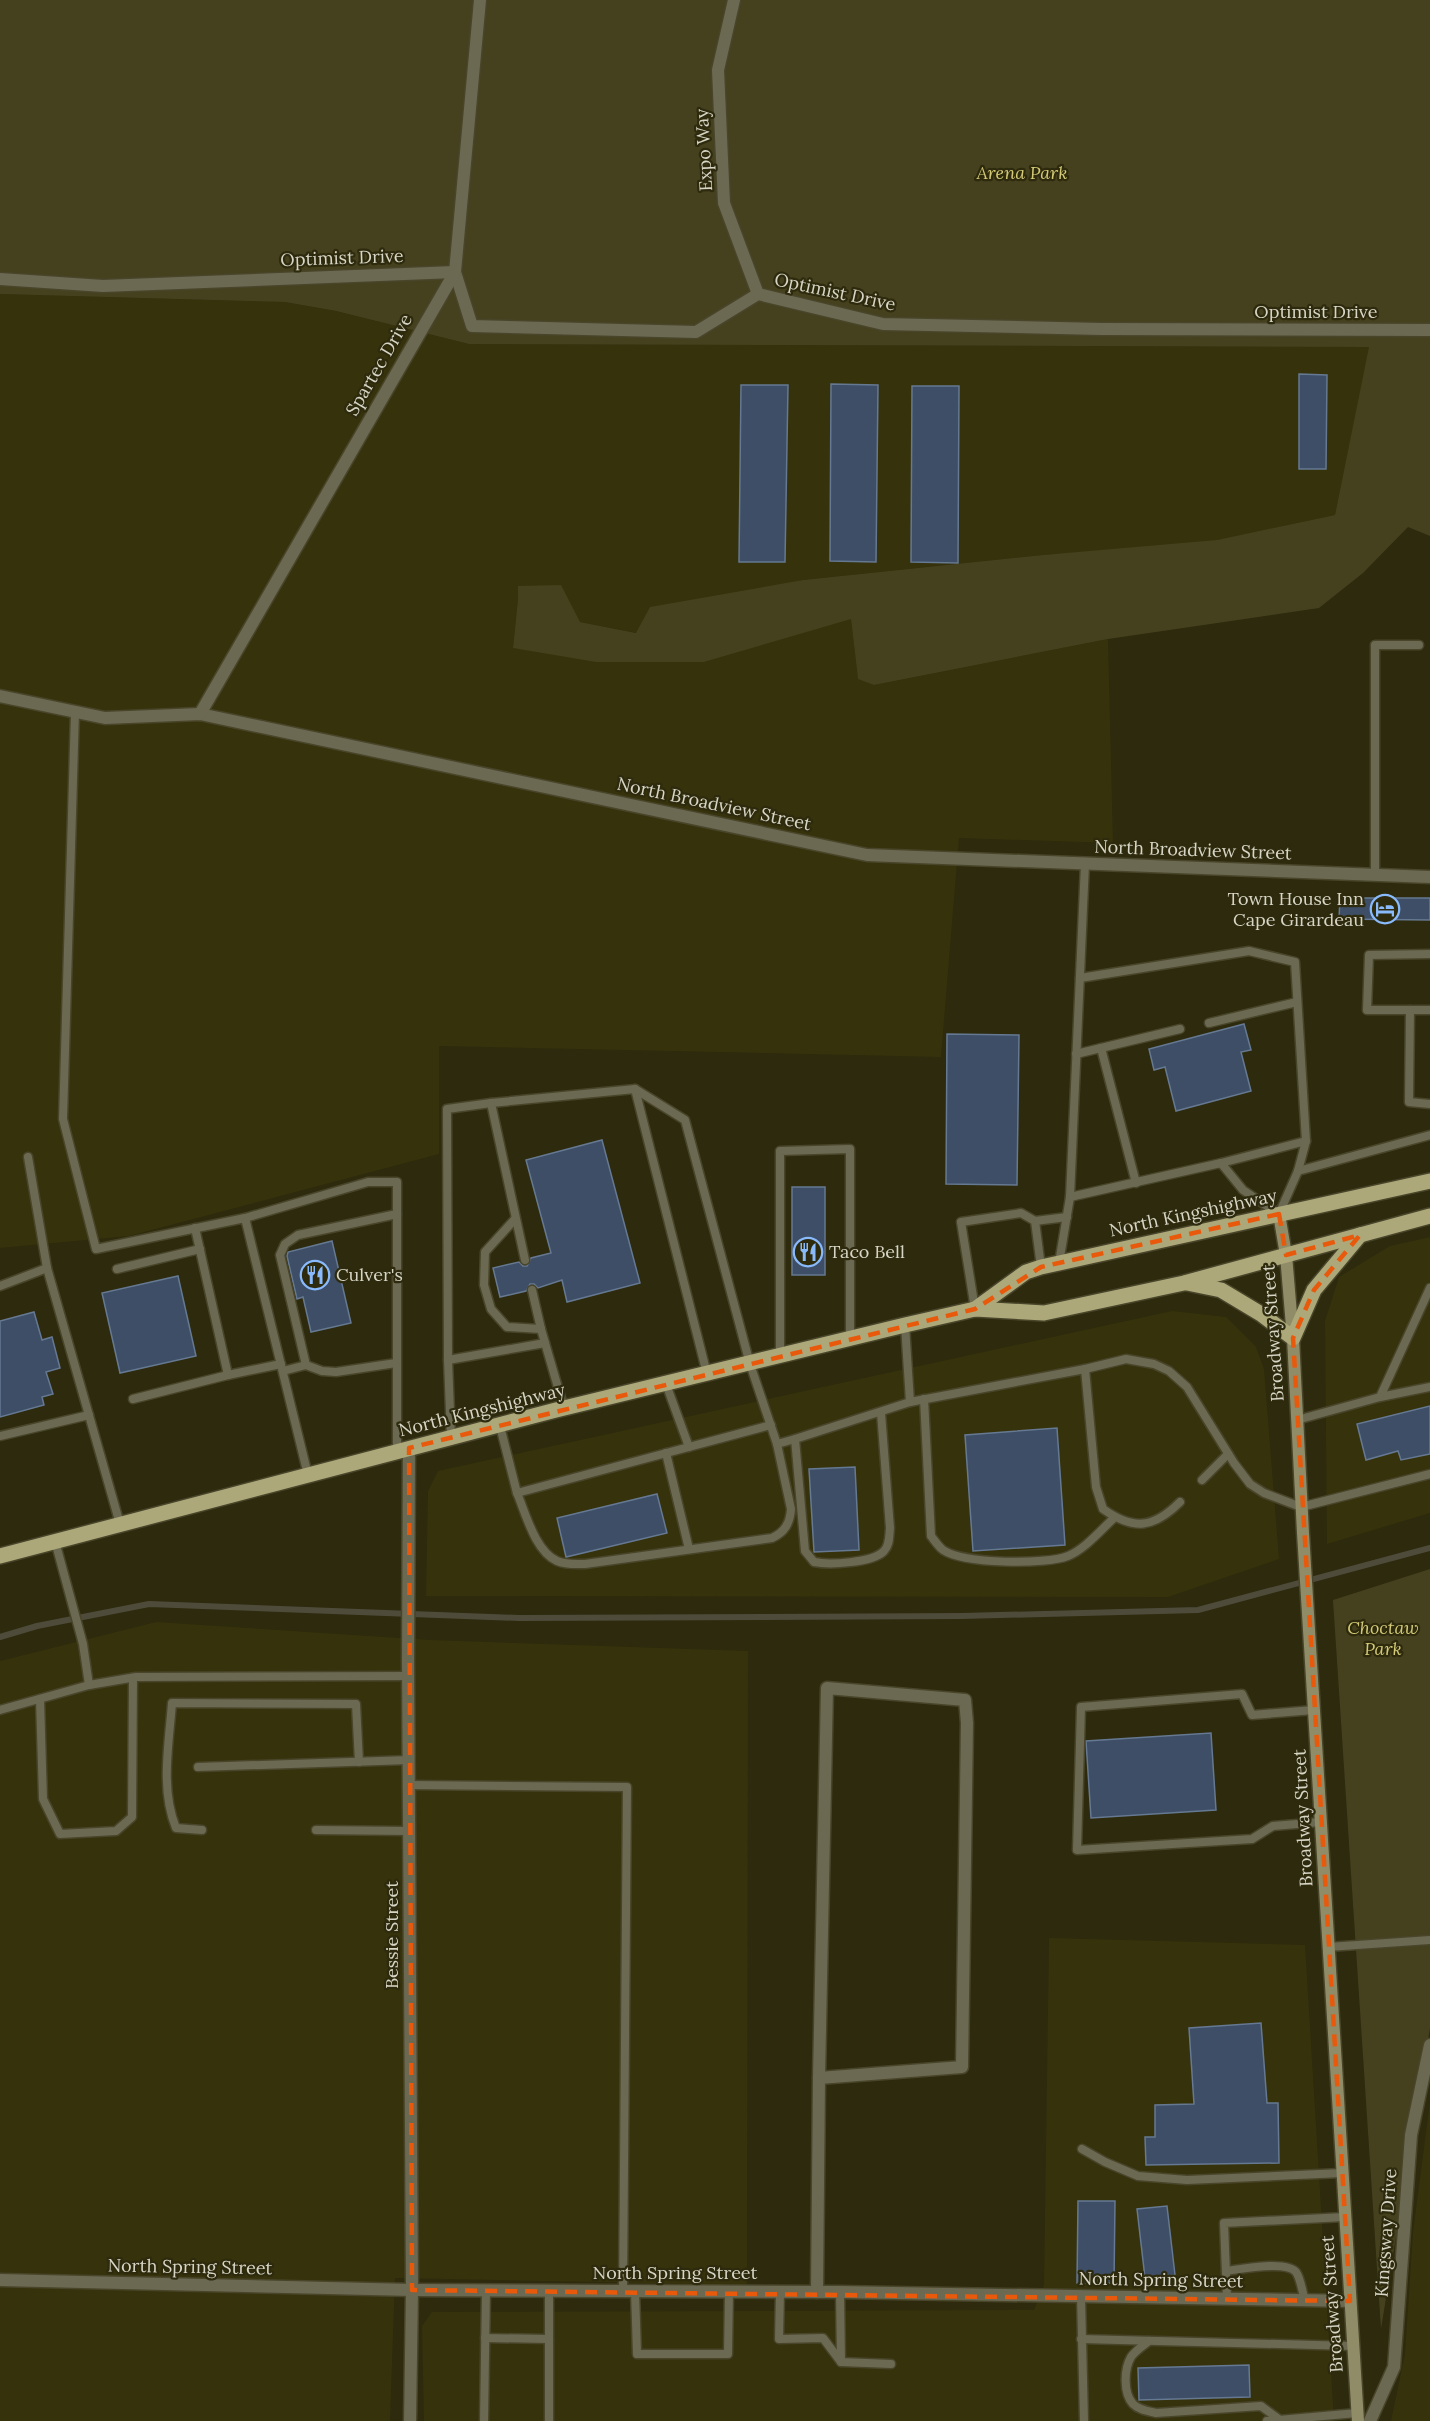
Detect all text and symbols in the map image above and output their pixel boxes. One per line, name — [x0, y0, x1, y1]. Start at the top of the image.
street label: Expo Way — [690, 108, 717, 192]
park label: Arena Park — [975, 161, 1068, 184]
street label: Optimist Drive — [280, 244, 404, 271]
street label: Optimist Drive — [772, 267, 898, 316]
street label: Optimist Drive — [1254, 300, 1378, 323]
street label: Spartec Drive — [340, 309, 417, 420]
street label: North Broadview Street — [615, 772, 813, 835]
street label: North Broadview Street — [1094, 835, 1292, 864]
place label: Town House Inn Cape Girardeau — [1227, 887, 1364, 931]
hotel icon: Town House Inn Cape Girardeau — [1369, 893, 1401, 925]
street label: North Kingshighway — [1107, 1183, 1279, 1242]
restaurant icon: Taco Bell — [792, 1236, 824, 1268]
place label: Taco Bell — [829, 1240, 905, 1263]
restaurant icon: Culver's — [299, 1259, 331, 1291]
place label: Culver's — [336, 1263, 403, 1286]
street label: Broadway Street — [1256, 1263, 1289, 1403]
street label: North Kingshighway — [396, 1378, 568, 1441]
park label: Choctaw Park — [1347, 1616, 1419, 1660]
street label: Broadway Street — [1287, 1749, 1318, 1887]
street label: Bessie Street — [380, 1881, 403, 1989]
street label: Kingsway Drive — [1370, 2167, 1401, 2298]
street label: Broadway Street — [1315, 2234, 1348, 2374]
street label: North Spring Street — [107, 2254, 273, 2279]
street label: North Spring Street — [593, 2261, 757, 2284]
street label: North Spring Street — [1078, 2267, 1244, 2292]

